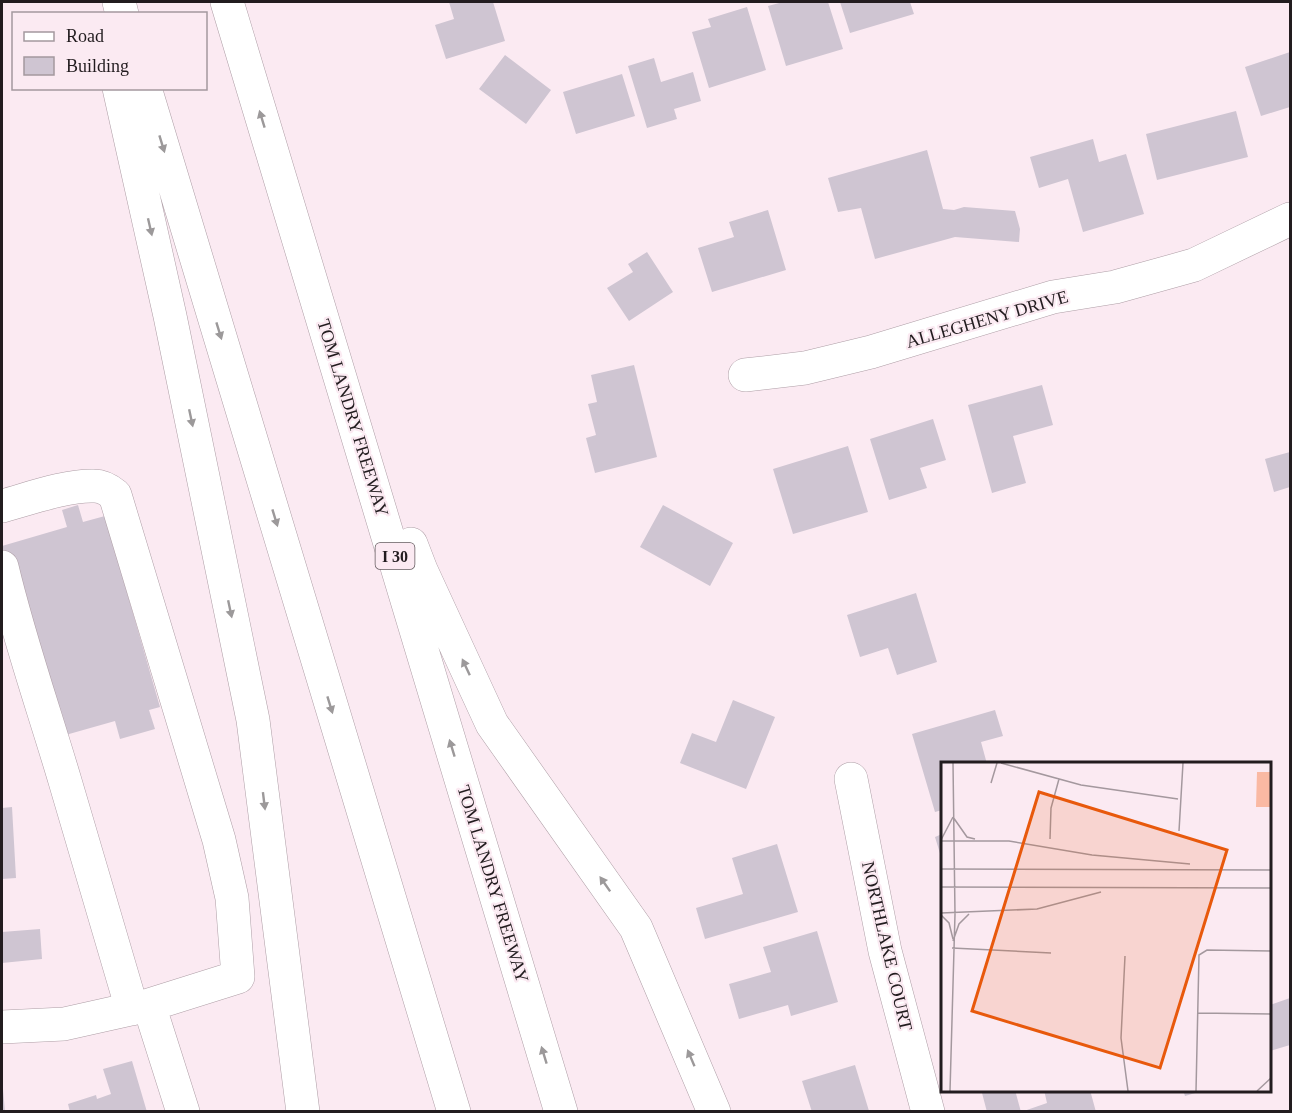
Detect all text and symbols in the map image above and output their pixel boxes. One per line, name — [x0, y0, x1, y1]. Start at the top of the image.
legend — [12, 12, 207, 90]
text: Road — [66, 26, 104, 46]
text: Building — [66, 56, 129, 76]
one-way arrow — [257, 110, 266, 128]
one-way arrow — [158, 136, 167, 154]
one-way arrow — [146, 218, 155, 237]
street label: ALLEGHENY DRIVE — [904, 286, 1070, 352]
street label: TOM LANDRY FREEWAY — [313, 317, 393, 519]
one-way arrow — [215, 322, 224, 340]
one-way arrow — [187, 409, 196, 428]
one-way arrow — [271, 509, 280, 527]
road number: I 30 — [376, 543, 414, 569]
one-way arrow — [226, 600, 235, 619]
one-way arrow — [461, 659, 470, 676]
one-way arrow — [326, 696, 335, 714]
one-way arrow — [447, 739, 456, 757]
inset map — [941, 762, 1271, 1092]
street label: TOM LANDRY FREEWAY — [453, 783, 533, 985]
one-way arrow — [259, 792, 268, 811]
street label: NORTHLAKE COURT — [858, 859, 916, 1033]
one-way arrow — [599, 876, 611, 892]
one-way arrow — [539, 1046, 548, 1064]
one-way arrow — [686, 1048, 696, 1066]

